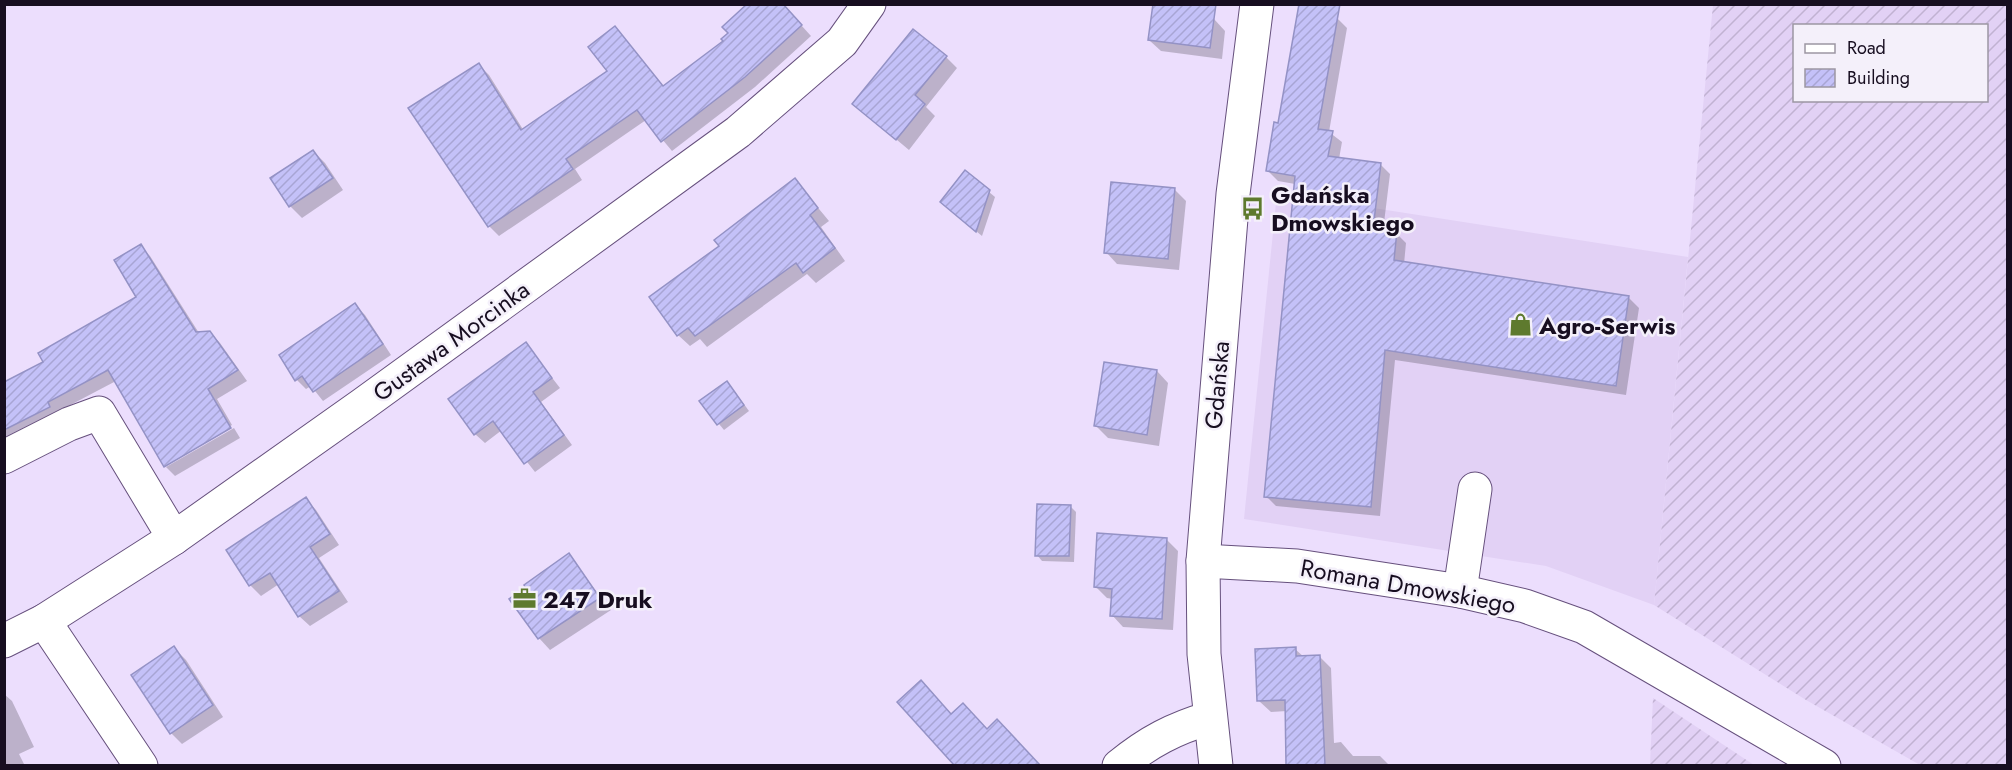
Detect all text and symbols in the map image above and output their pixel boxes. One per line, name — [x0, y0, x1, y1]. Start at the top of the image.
legend — [1793, 24, 1988, 102]
text: Road — [1847, 35, 1886, 61]
text: Building — [1847, 65, 1910, 91]
place label: Gdańska Dmowskiego — [1271, 177, 1414, 240]
bus stop icon: Gdańska Dmowskiego — [1240, 195, 1266, 221]
street label: Gustawa Morcinka — [365, 272, 537, 410]
place label: Agro-Serwis — [1538, 308, 1675, 343]
shop icon: Agro-Serwis — [1508, 312, 1534, 338]
street label: Gdańska — [1196, 340, 1238, 430]
street label: Romana Dmowskiego — [1298, 550, 1518, 622]
place label: 247 Druk — [543, 582, 652, 617]
office icon: 247 Druk — [512, 586, 538, 612]

